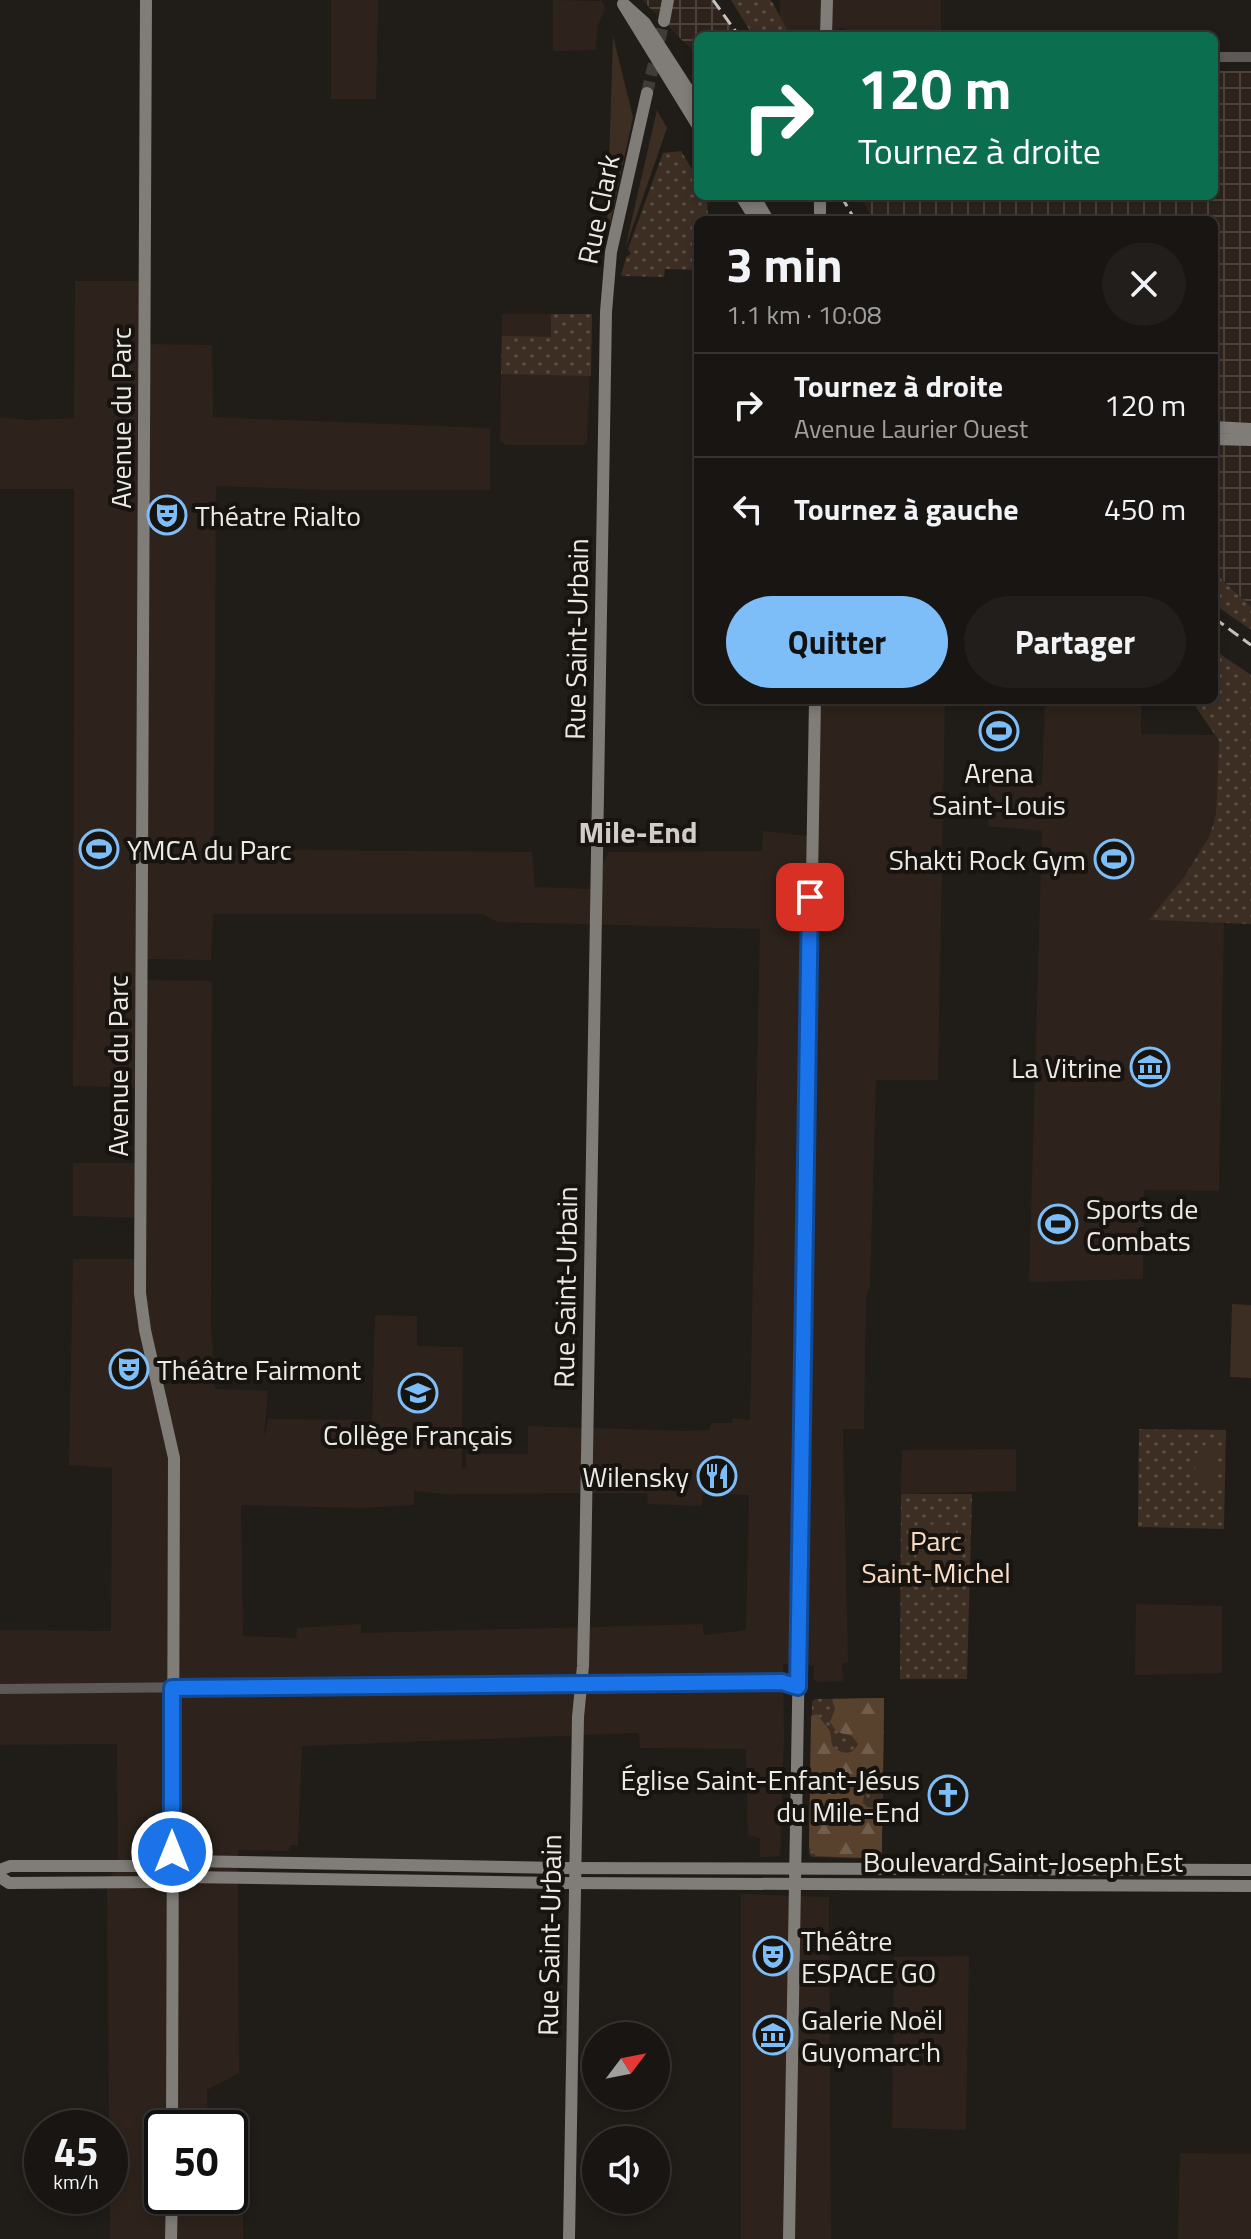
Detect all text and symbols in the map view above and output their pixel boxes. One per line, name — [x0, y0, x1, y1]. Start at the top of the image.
text: 120 m — [858, 46, 1011, 131]
icon: right — [726, 64, 830, 168]
text: Tournez à droite — [858, 123, 1101, 178]
street label: Rue Clark — [565, 150, 631, 268]
text: 3 min — [726, 228, 843, 301]
button: close — [1102, 242, 1186, 326]
text: 1.1 km · 10:08 — [726, 295, 882, 334]
street label: Avenue du Parc — [99, 327, 142, 509]
text: Tournez à droite — [794, 363, 1003, 409]
text: 120 m — [1104, 382, 1186, 428]
icon: right — [726, 383, 770, 427]
text: Avenue Laurier Ouest — [794, 409, 1028, 448]
text: Tournez à gauche — [794, 486, 1019, 532]
text: 450 m — [1104, 486, 1186, 532]
icon: left — [726, 487, 770, 531]
theatre icon: Théatre Rialto — [146, 494, 188, 536]
place label: Théatre Rialto — [195, 494, 361, 537]
street label: Rue Saint-Urbain — [553, 538, 599, 740]
button: Quitter — [726, 596, 948, 688]
button: Partager — [964, 596, 1186, 688]
sports icon: Arena Saint-Louis — [978, 710, 1020, 752]
place label: Arena Saint-Louis — [932, 751, 1066, 826]
district label: Mile-End — [579, 809, 697, 855]
sports icon: YMCA du Parc — [78, 828, 120, 870]
place label: YMCA du Parc — [127, 828, 292, 871]
place label: Shakti Rock Gym — [889, 838, 1086, 881]
sports icon: Shakti Rock Gym — [1093, 838, 1135, 880]
pin — [776, 863, 844, 931]
icon: arrive — [788, 875, 832, 919]
street label: Avenue du Parc — [96, 975, 139, 1157]
place label: La Vitrine — [1011, 1046, 1122, 1089]
museum icon: La Vitrine — [1129, 1046, 1171, 1088]
street label: Rue Saint-Urbain — [542, 1186, 588, 1388]
place label: Sports de Combats — [1086, 1187, 1198, 1262]
sports icon: Sports de Combats — [1037, 1203, 1079, 1245]
theatre icon: Théâtre Fairmont — [108, 1348, 150, 1390]
place label: Théâtre Fairmont — [157, 1348, 361, 1391]
school or university icon: Collège Français — [397, 1372, 439, 1414]
place label: Collège Français — [323, 1413, 513, 1456]
place label: Wilensky — [582, 1455, 689, 1498]
restaurant icon: Wilensky — [696, 1455, 738, 1497]
park label: Parc Saint-Michel — [861, 1519, 1011, 1594]
place label: Église Saint-Enfant-Jésus du Mile-End — [620, 1758, 920, 1833]
church icon: Église Saint-Enfant-Jésus du Mile-End — [927, 1774, 969, 1816]
position arrow — [130, 1810, 214, 1894]
street label: Rue Saint-Urbain — [526, 1834, 572, 2036]
street label: Boulevard Saint-Joseph Est — [863, 1840, 1183, 1883]
place label: Théâtre ESPACE GO — [801, 1919, 936, 1994]
theatre icon: Théâtre ESPACE GO — [752, 1935, 794, 1977]
place label: Galerie Noël Guyomarc'h — [801, 1998, 943, 2073]
museum icon: Galerie Noël Guyomarc'h — [752, 2014, 794, 2056]
north arrow — [582, 2022, 670, 2110]
map controls — [582, 2022, 670, 2214]
speed limit sign: 50 — [144, 2110, 248, 2214]
text: 45 — [54, 2121, 98, 2182]
button: sound — [582, 2126, 670, 2214]
text: km/h — [53, 2166, 99, 2197]

